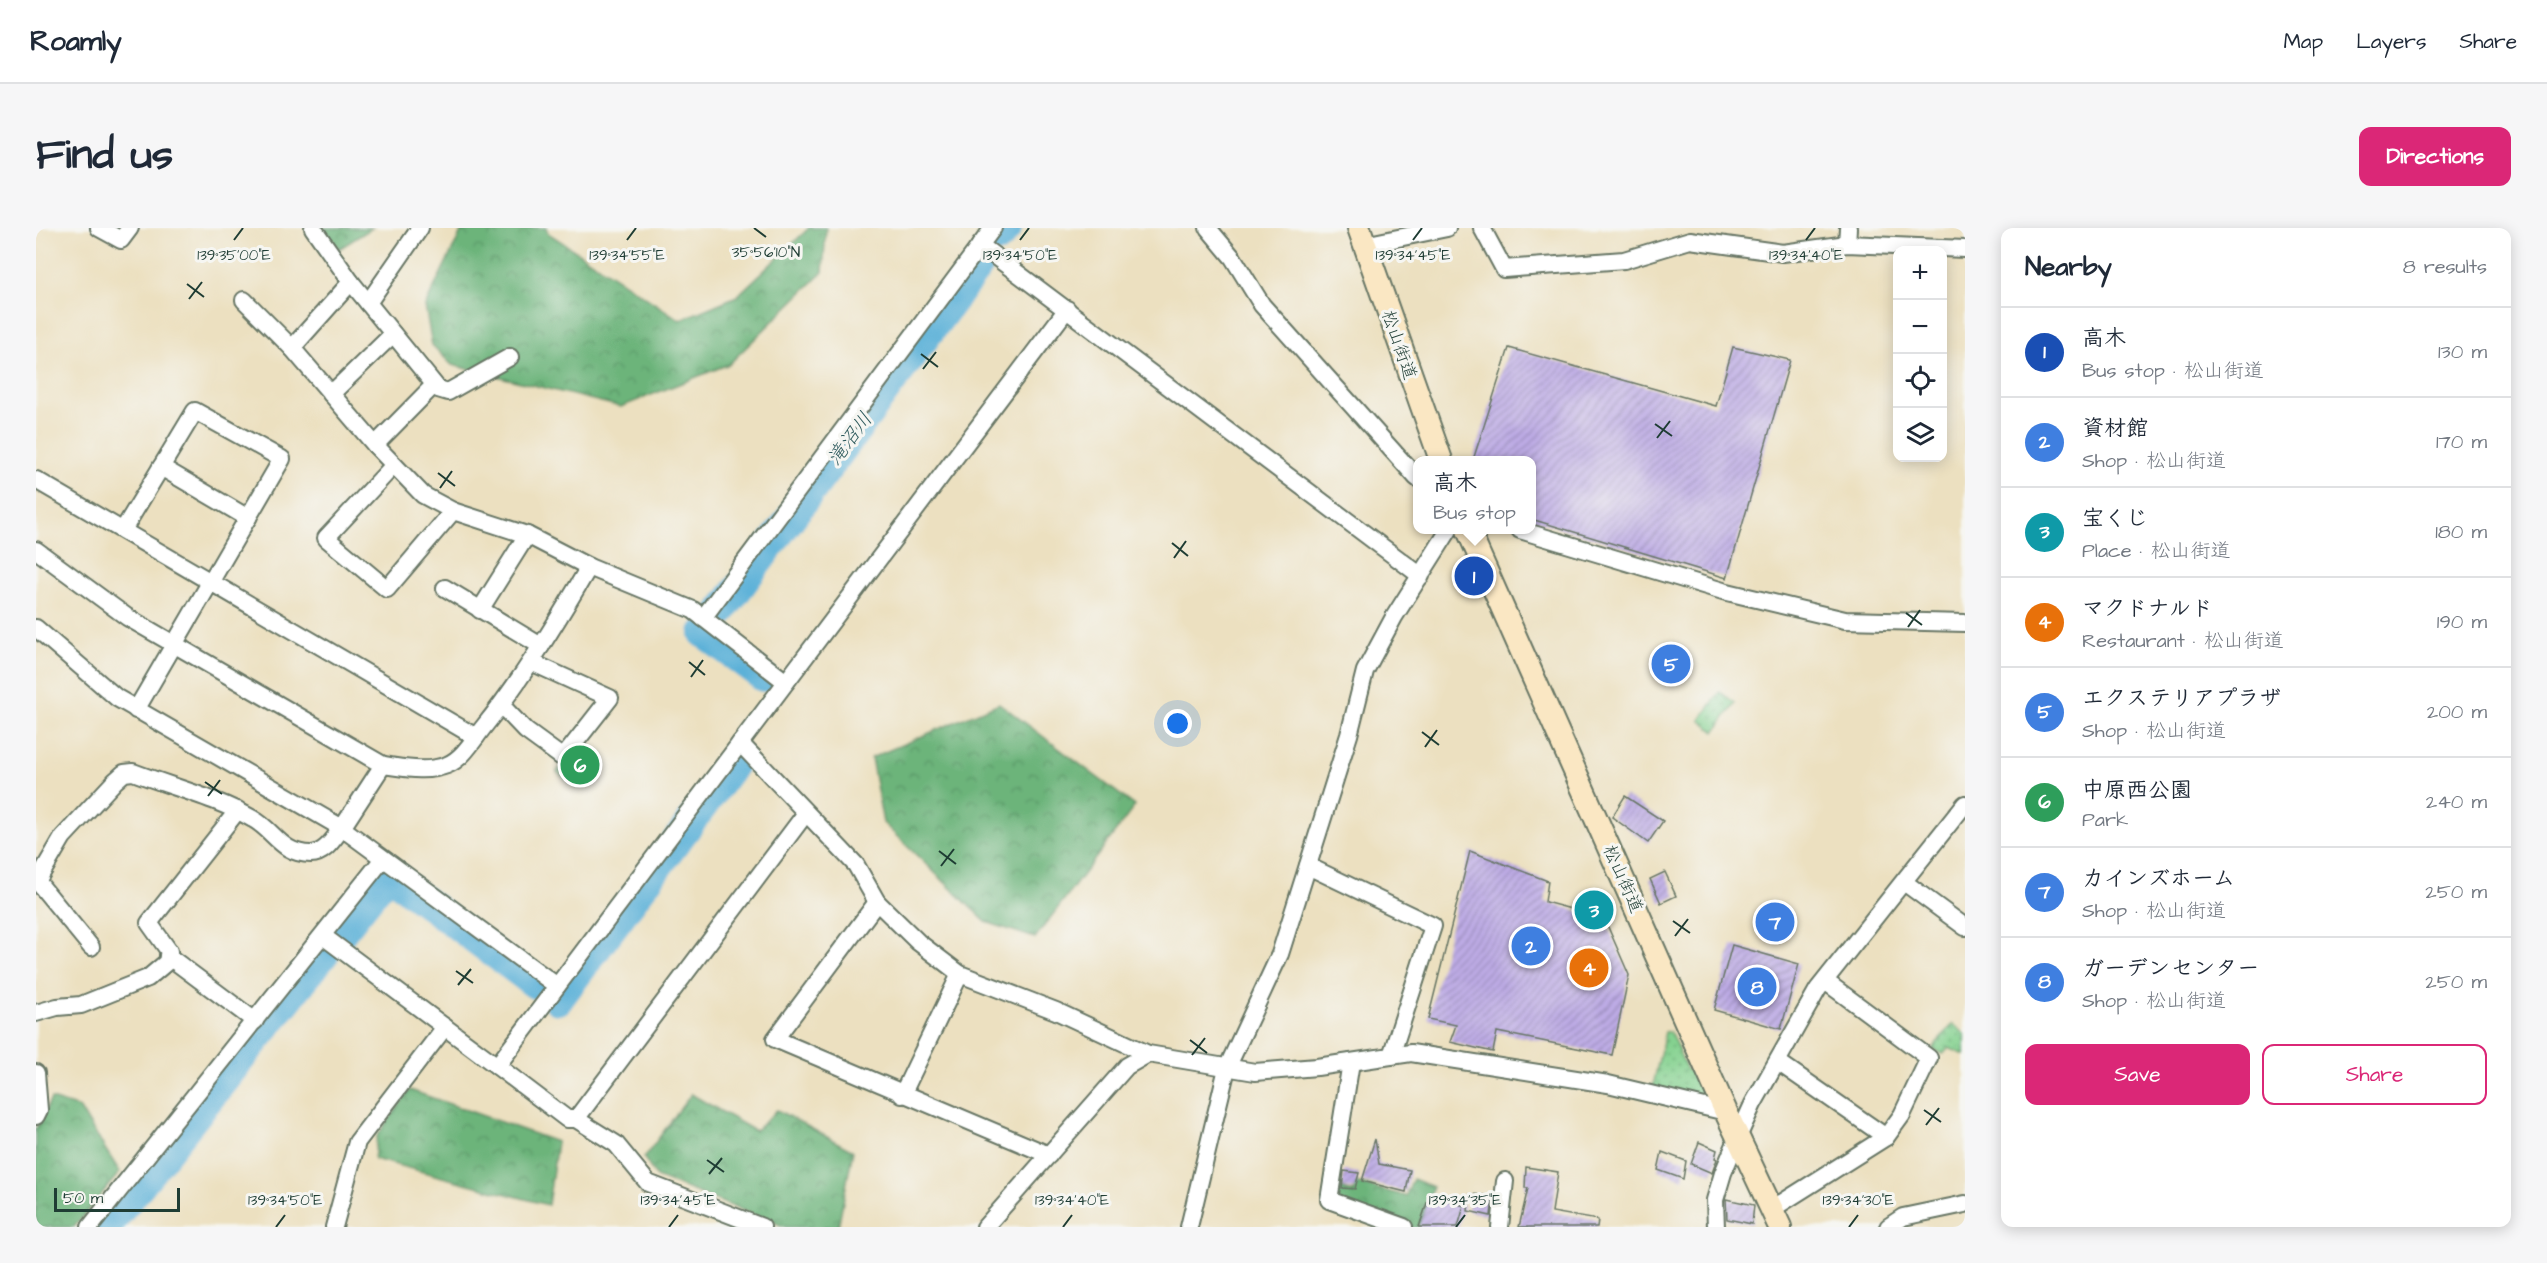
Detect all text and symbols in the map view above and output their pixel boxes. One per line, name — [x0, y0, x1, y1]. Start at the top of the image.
text: Roamly — [30, 22, 122, 61]
text: Map — [2283, 27, 2323, 56]
text: Layers — [2356, 27, 2426, 56]
text: Share — [2459, 27, 2517, 56]
text: Find us — [36, 127, 173, 185]
button: Directions — [2359, 127, 2511, 186]
text: 35°56'10"N — [732, 242, 800, 263]
text: 139°35'00"E — [197, 245, 271, 266]
text: 139°34'55"E — [589, 245, 665, 266]
text: 139°34'50"E — [983, 245, 1057, 266]
text: 139°34'45"E — [1376, 245, 1451, 266]
text: 139°34'40"E — [1769, 245, 1843, 266]
map controls — [1893, 246, 1947, 462]
button: + — [1893, 246, 1947, 300]
text: Nearby — [2025, 249, 2112, 285]
text: 8 results — [2403, 253, 2487, 281]
button: − — [1893, 300, 1947, 354]
street label: 松山街道 — [1375, 307, 1423, 383]
text: 高木 — [2082, 323, 2126, 354]
text: 1 — [2043, 338, 2046, 366]
text: 130 m — [2438, 338, 2487, 366]
button: locate — [1893, 354, 1947, 408]
text: Bus stop · 松山街道 — [2082, 357, 2264, 385]
water label: 滝沼川 — [821, 407, 879, 471]
button: layers — [1893, 408, 1947, 462]
text: 資材館 — [2082, 413, 2148, 444]
text: 2 — [2039, 428, 2050, 456]
text: 170 m — [2436, 428, 2487, 456]
text: Shop · 松山街道 — [2082, 447, 2226, 475]
popup — [1413, 456, 1536, 534]
text: 高木 — [1433, 468, 1477, 499]
text: Bus stop — [1433, 499, 1516, 527]
text: 宝くじ — [2082, 503, 2148, 534]
text: 3 — [2039, 518, 2050, 546]
text: 180 m — [2435, 518, 2487, 546]
text: Place · 松山街道 — [2082, 537, 2230, 565]
pin: 1 — [1454, 554, 1494, 598]
text: マクドナルド — [2082, 593, 2213, 624]
text: 4 — [2038, 608, 2051, 636]
text: 190 m — [2437, 608, 2487, 636]
text: Restaurant · 松山街道 — [2082, 627, 2284, 655]
pin: 5 — [1652, 642, 1690, 686]
text: エクステリアプラザ — [2082, 683, 2281, 714]
text: 5 — [2037, 698, 2052, 726]
text: 200 m — [2427, 698, 2487, 726]
your location — [1163, 709, 1192, 738]
text: Shop · 松山街道 — [2082, 717, 2226, 745]
pin: 6 — [560, 742, 600, 788]
text: 中原西公園 — [2082, 775, 2192, 806]
text: 6 — [2038, 788, 2051, 816]
text: 240 m — [2426, 788, 2487, 816]
text: Park — [2082, 806, 2128, 834]
street label: 松山街道 — [1597, 841, 1649, 917]
text: カインズホーム — [2082, 863, 2235, 894]
text: 7 — [2038, 878, 2051, 906]
text: 250 m — [2425, 878, 2487, 906]
pin: 3 — [1574, 888, 1614, 932]
text: Shop · 松山街道 — [2082, 897, 2226, 925]
pin: 7 — [1756, 900, 1794, 944]
pin: 2 — [1512, 924, 1550, 968]
pin: 4 — [1570, 946, 1608, 990]
text: ガーデンセンター — [2082, 953, 2259, 984]
pin: 8 — [1738, 964, 1776, 1010]
text: 8 — [2038, 968, 2051, 996]
text: 250 m — [2425, 968, 2487, 996]
text: Shop · 松山街道 — [2082, 987, 2226, 1015]
button: Save — [2025, 1044, 2250, 1105]
button: Share — [2262, 1044, 2487, 1105]
scale bar — [54, 1185, 180, 1212]
text: 50 m — [63, 1187, 103, 1209]
text: 139°34'50"E — [248, 1190, 322, 1211]
text: 139°34'45"E — [641, 1190, 716, 1211]
text: 139°34'40"E — [1035, 1190, 1109, 1211]
text: 139°34'35"E — [1429, 1190, 1501, 1211]
text: 139°34'30"E — [1822, 1190, 1894, 1211]

